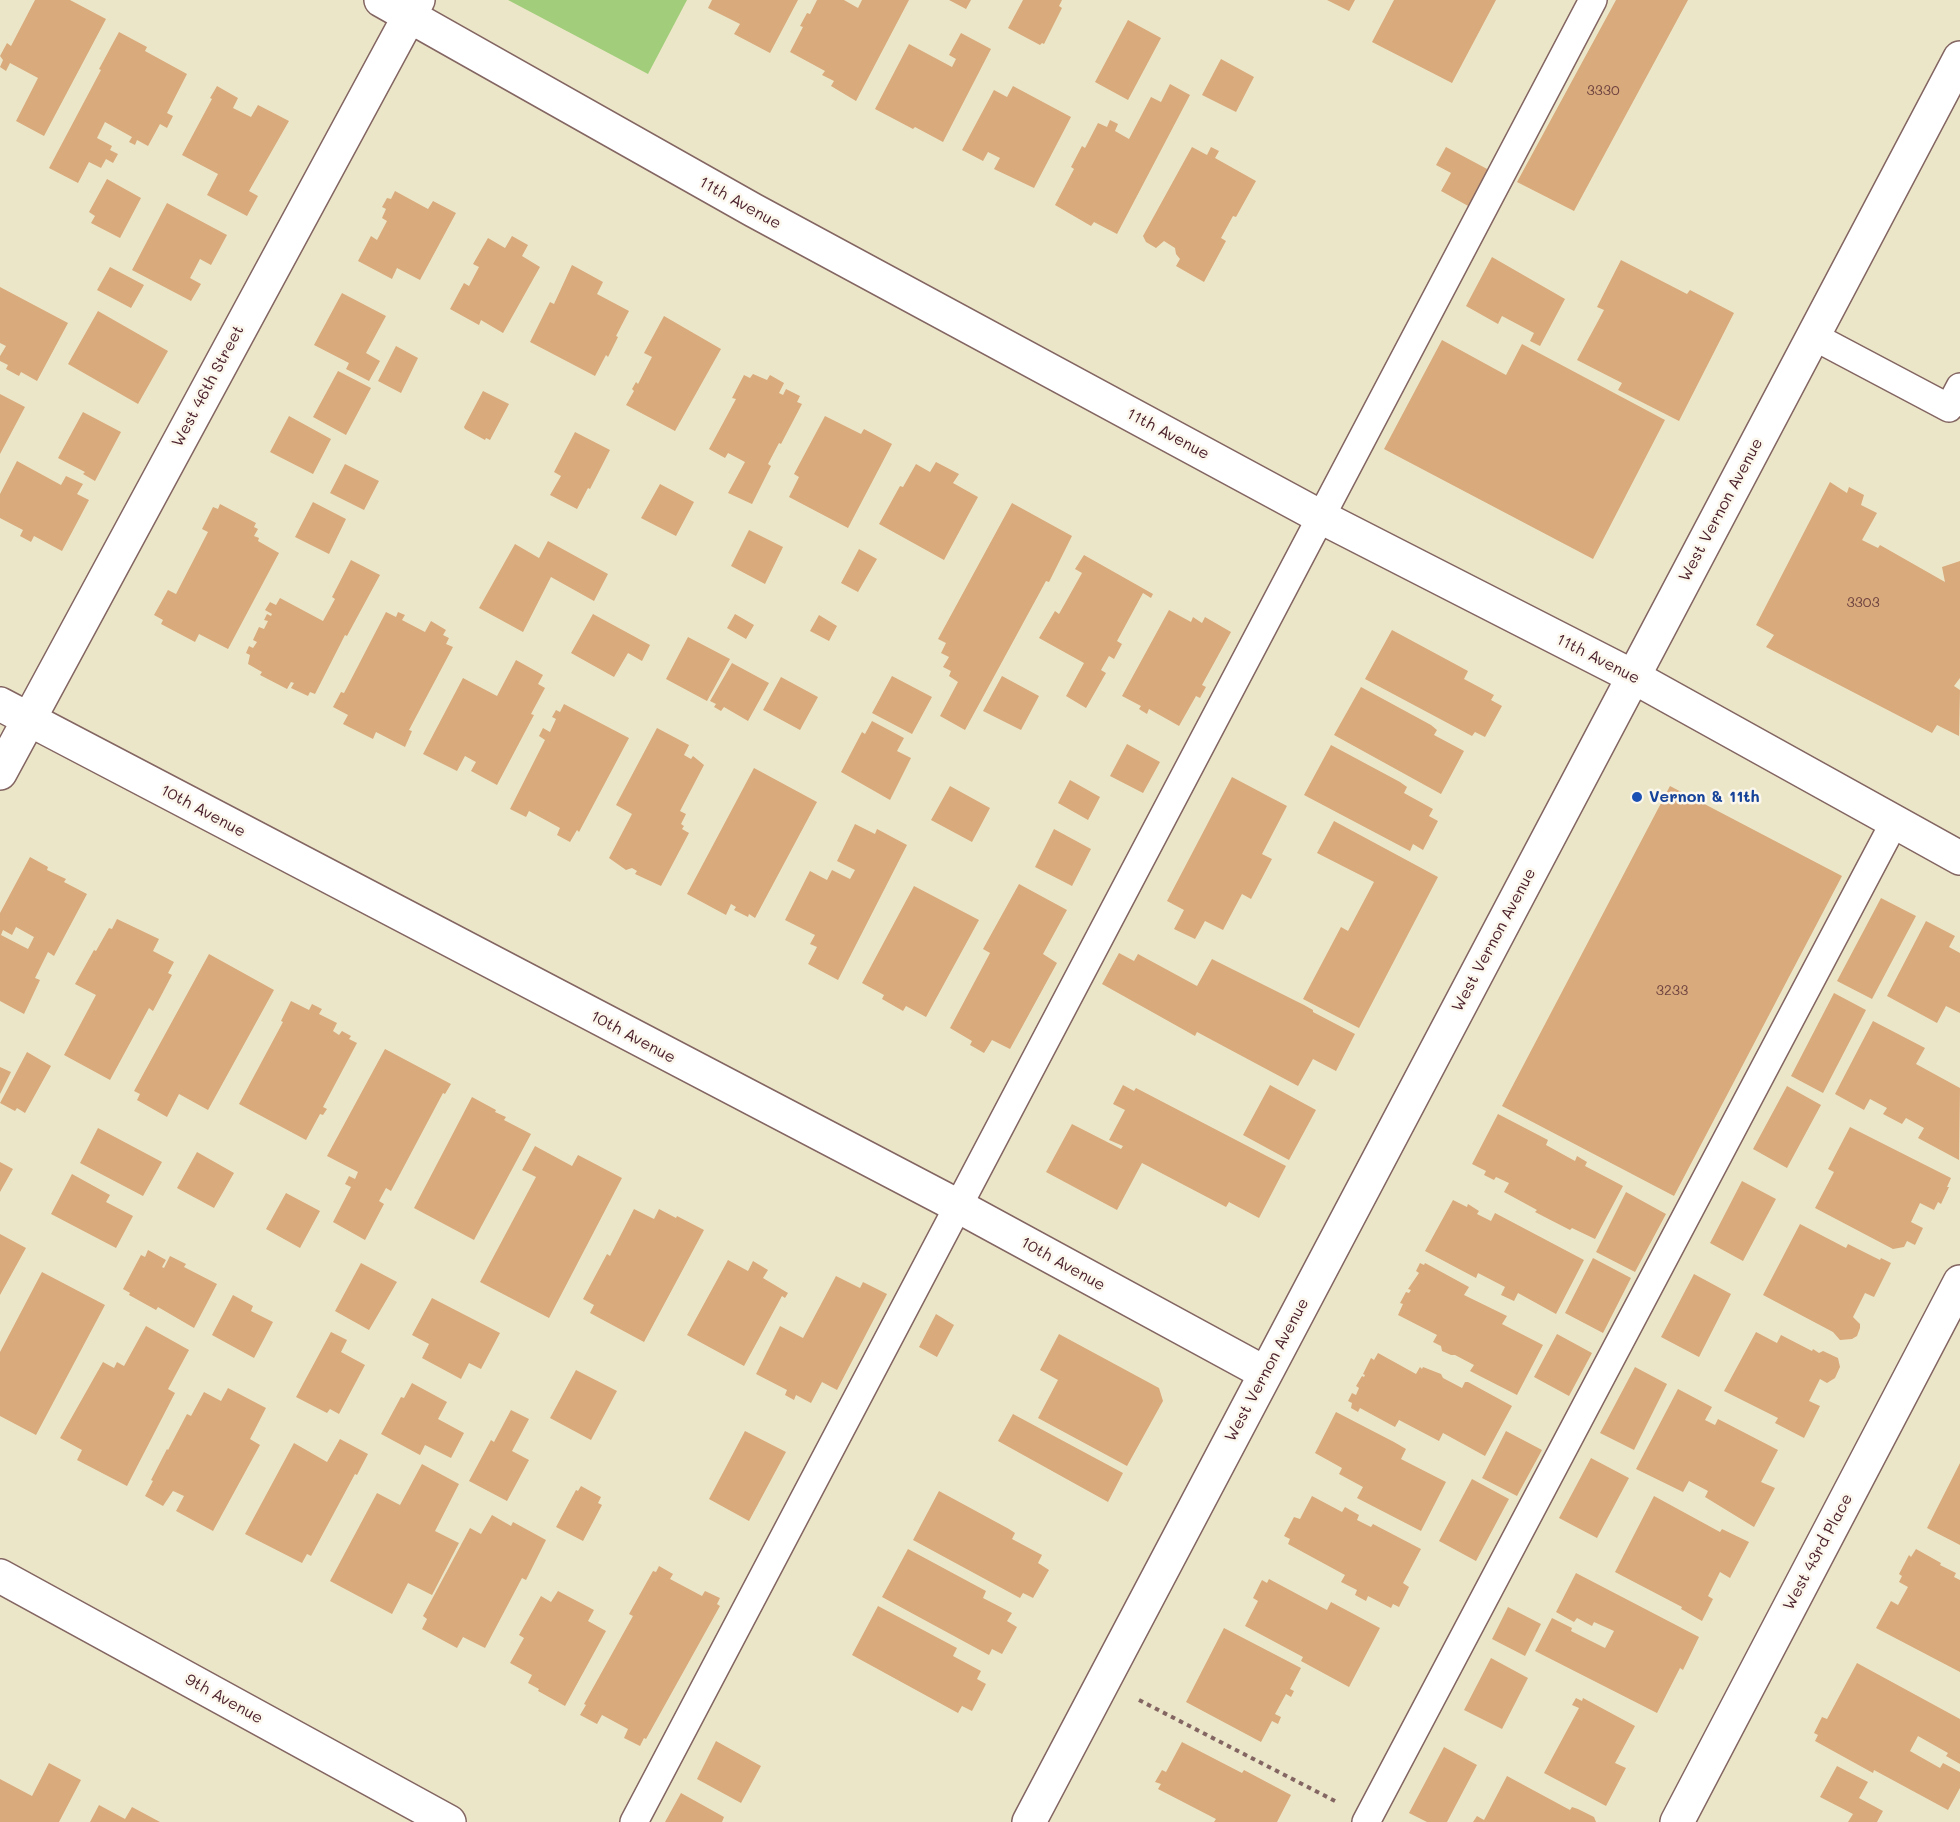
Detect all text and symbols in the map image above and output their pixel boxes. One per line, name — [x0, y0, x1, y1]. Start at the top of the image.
house number: 3330 — [1586, 83, 1620, 99]
street label: 11th Avenue — [696, 173, 784, 233]
street label: West 46th Street — [168, 322, 248, 450]
street label: 11th Avenue — [1123, 404, 1213, 464]
street label: West Vernon Avenue — [1675, 435, 1767, 585]
house number: 3303 — [1846, 595, 1880, 611]
street label: 11th Avenue — [1553, 630, 1643, 688]
street label: 10th Avenue — [157, 781, 249, 841]
place label: Vernon & 11th — [1649, 787, 1760, 807]
marker: Vernon & 11th — [1630, 790, 1644, 804]
street label: West Vernon Avenue — [1448, 865, 1540, 1015]
house number: 3233 — [1656, 983, 1688, 999]
street label: 10th Avenue — [587, 1007, 679, 1067]
street label: 10th Avenue — [1017, 1233, 1109, 1295]
street label: West Vernon Avenue — [1221, 1295, 1313, 1445]
street label: West 43rd Place — [1779, 1491, 1857, 1613]
street label: 9th Avenue — [182, 1670, 266, 1728]

